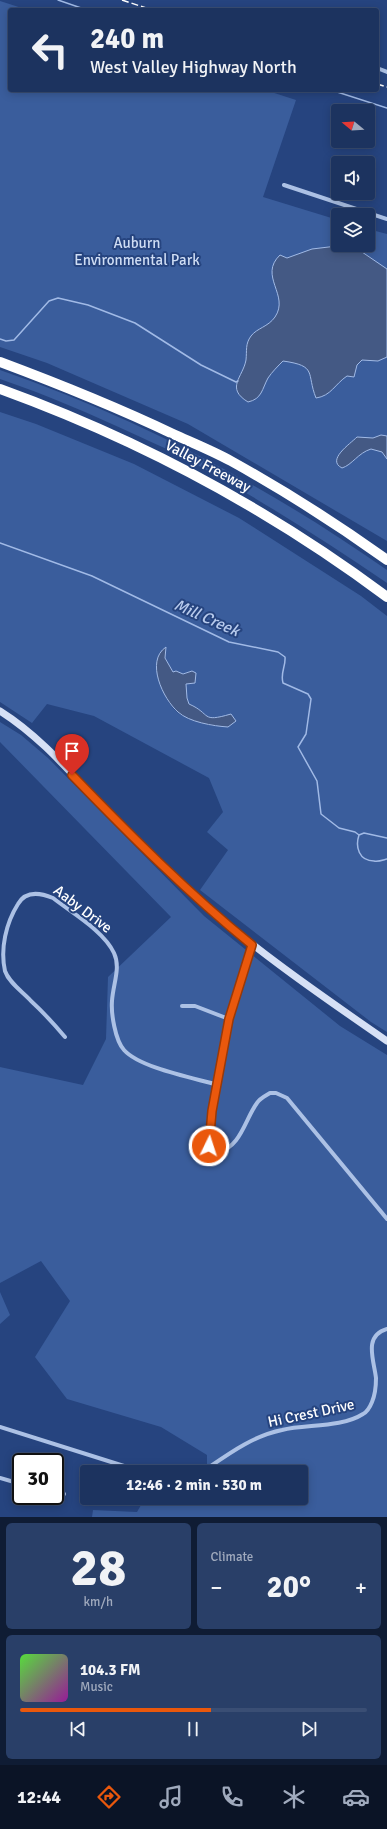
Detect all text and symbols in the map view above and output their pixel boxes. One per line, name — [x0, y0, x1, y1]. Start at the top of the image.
text: 240 m — [90, 22, 164, 56]
icon: left — [24, 24, 76, 76]
text: West Valley Highway North — [90, 56, 297, 78]
north arrow — [331, 104, 375, 148]
map controls — [331, 104, 375, 252]
button: sound — [331, 156, 375, 200]
button: layers — [331, 208, 375, 252]
park label: Auburn Environmental Park — [74, 234, 200, 269]
street label: Valley Freeway — [162, 436, 254, 496]
water label: Mill Creek — [171, 595, 244, 642]
pin — [55, 734, 89, 775]
icon: arrive — [61, 740, 83, 762]
street label: Aaby Drive — [50, 881, 116, 937]
position arrow — [188, 1125, 230, 1167]
street label: Hi Crest Drive — [266, 1395, 356, 1431]
speed limit sign: 30 — [12, 1453, 64, 1505]
text: 12:46 · 2 min · 530 m — [126, 1476, 262, 1494]
text: 28 — [70, 1536, 126, 1600]
text: Climate — [211, 1549, 253, 1565]
text: 20° — [267, 1569, 311, 1606]
text: − — [211, 1574, 222, 1601]
text: + — [355, 1574, 367, 1601]
text: km/h — [84, 1594, 113, 1610]
text: 104.3 FM — [80, 1661, 141, 1679]
text: Music — [80, 1679, 113, 1695]
icon: previous — [67, 1718, 89, 1740]
icon: pause — [182, 1718, 204, 1740]
icon: next — [298, 1718, 320, 1740]
icon: directions — [95, 1783, 123, 1811]
icon: music — [157, 1783, 185, 1811]
icon: phone — [218, 1783, 246, 1811]
icon: climate — [280, 1783, 308, 1811]
icon: car — [342, 1783, 370, 1811]
text: 12:44 — [17, 1786, 61, 1808]

